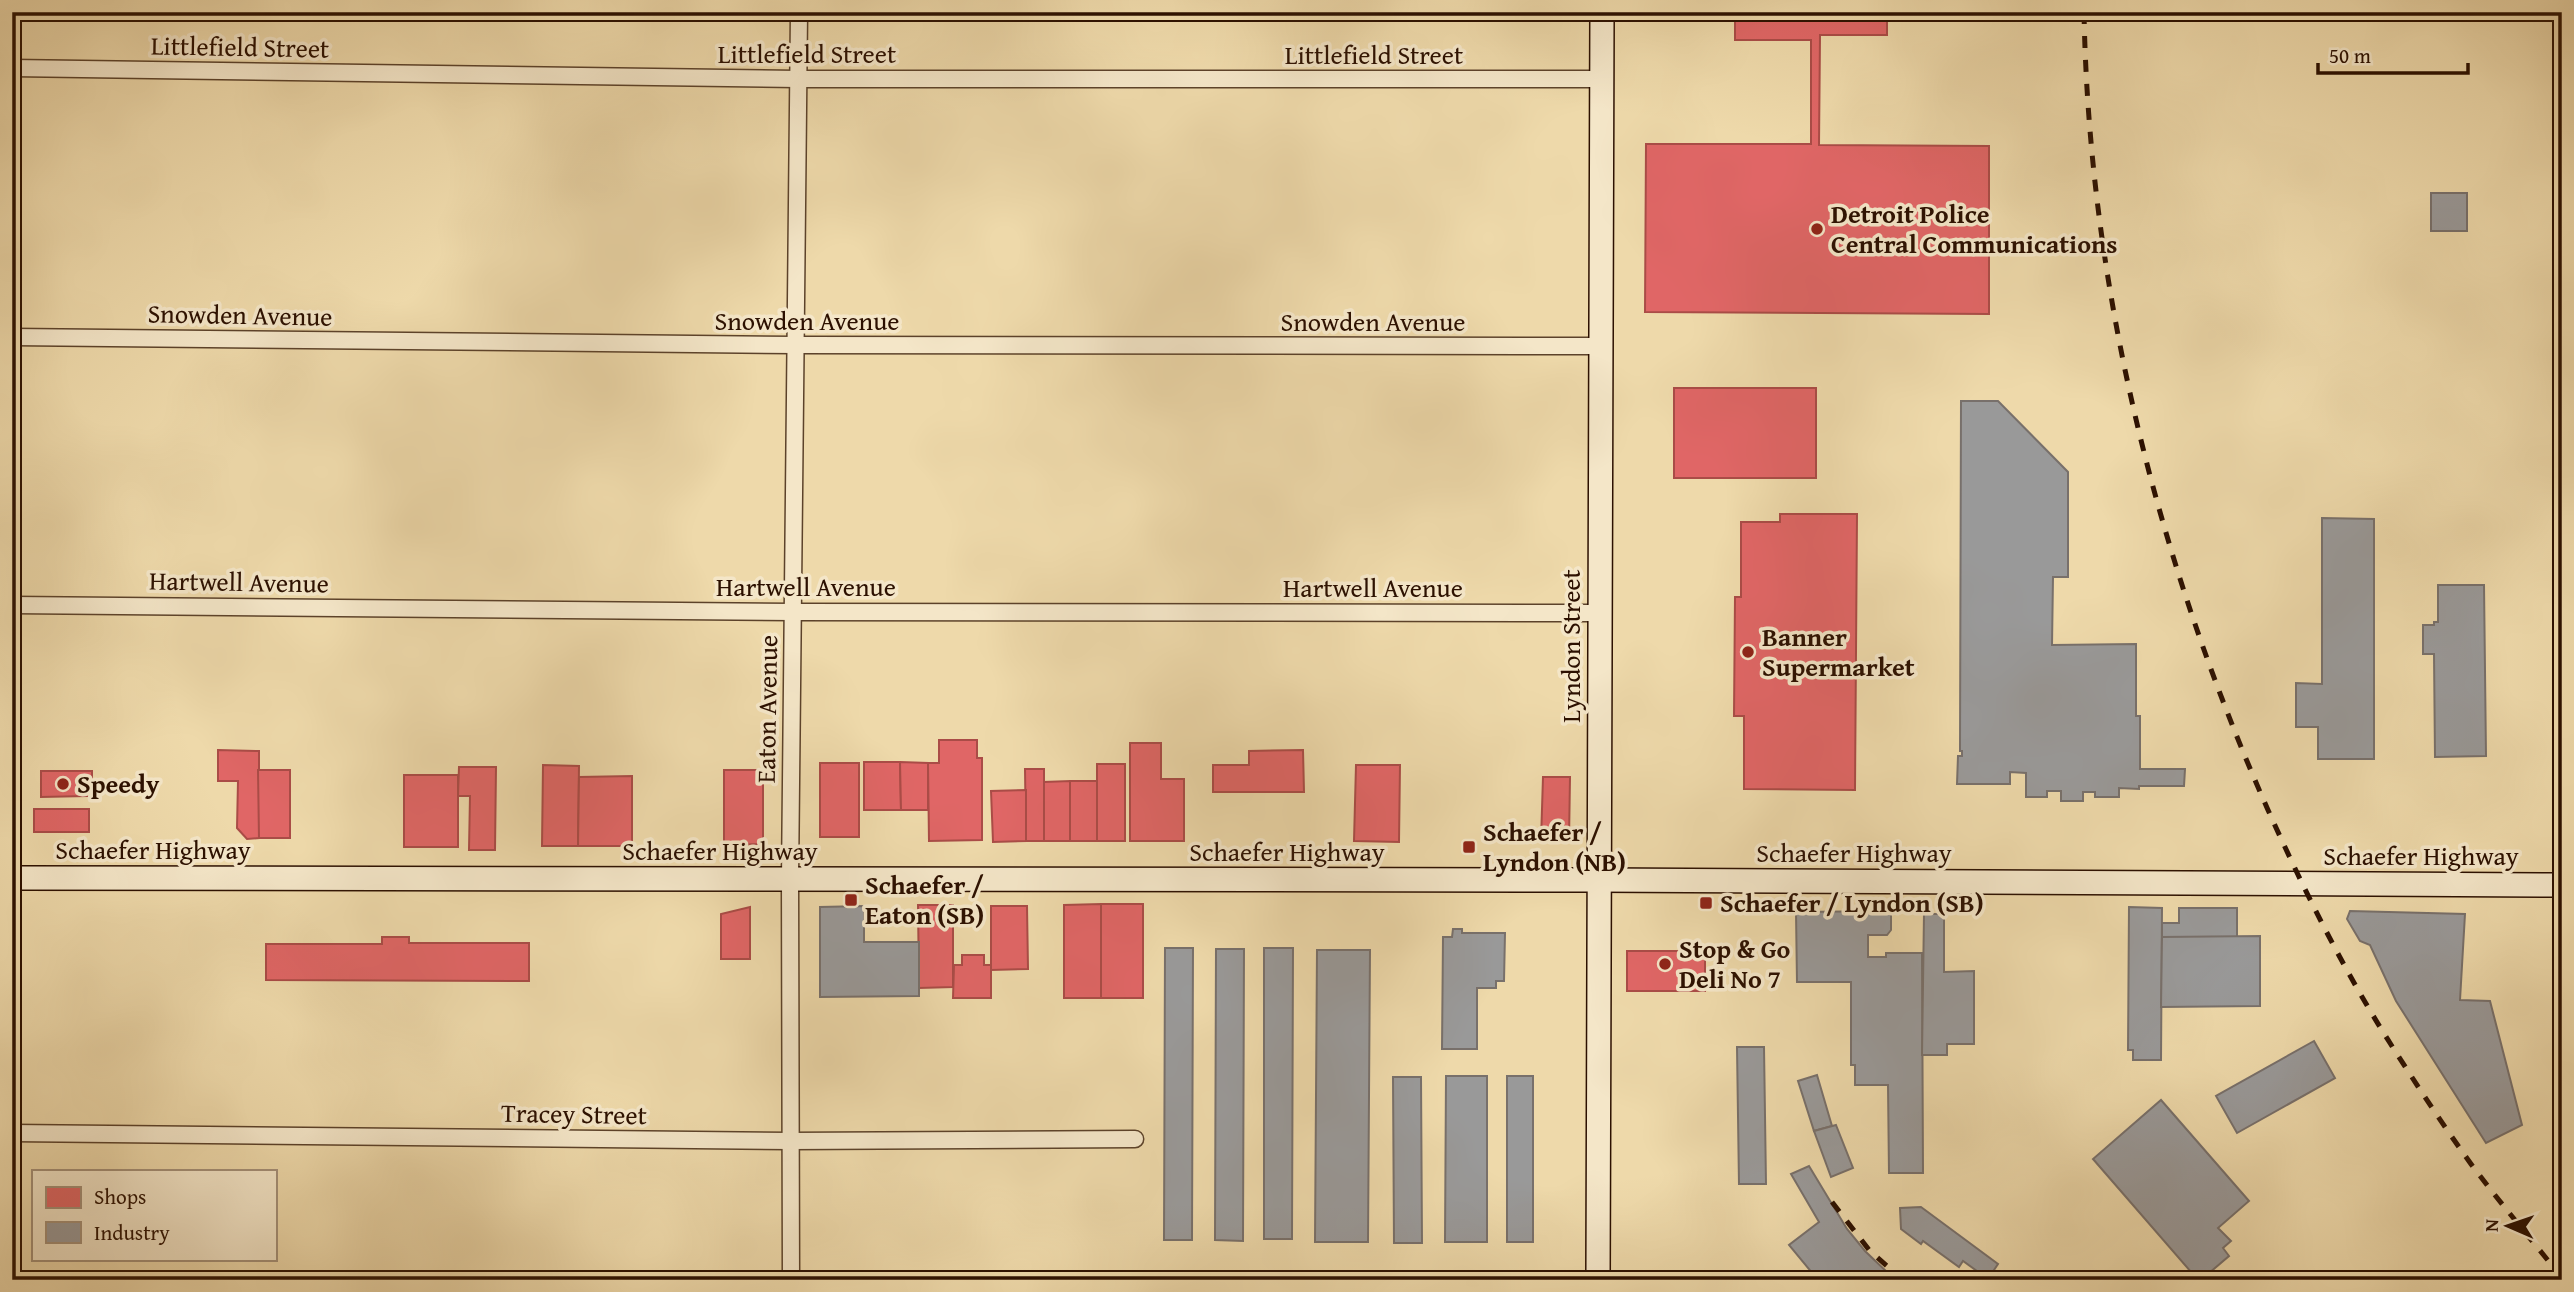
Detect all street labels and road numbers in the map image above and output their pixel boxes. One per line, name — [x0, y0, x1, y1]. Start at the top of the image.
street label: Littlefield Street — [151, 25, 330, 68]
street label: Littlefield Street — [718, 34, 896, 73]
street label: Littlefield Street — [1285, 35, 1463, 74]
street label: Snowden Avenue — [147, 293, 333, 336]
street label: Snowden Avenue — [715, 301, 899, 340]
street label: Snowden Avenue — [1281, 302, 1465, 341]
street label: Hartwell Avenue — [149, 560, 329, 603]
street label: Hartwell Avenue — [716, 567, 896, 606]
street label: Hartwell Avenue — [1283, 568, 1463, 607]
street label: Lyndon Street — [1551, 569, 1590, 723]
street label: Eaton Avenue — [746, 635, 787, 783]
street label: Schaefer Highway — [55, 830, 251, 869]
street label: Schaefer Highway — [622, 831, 818, 870]
street label: Schaefer Highway — [1189, 832, 1385, 871]
street label: Schaefer Highway — [1756, 833, 1952, 872]
street label: Schaefer Highway — [2323, 836, 2519, 875]
street label: Tracey Street — [501, 1093, 647, 1134]

